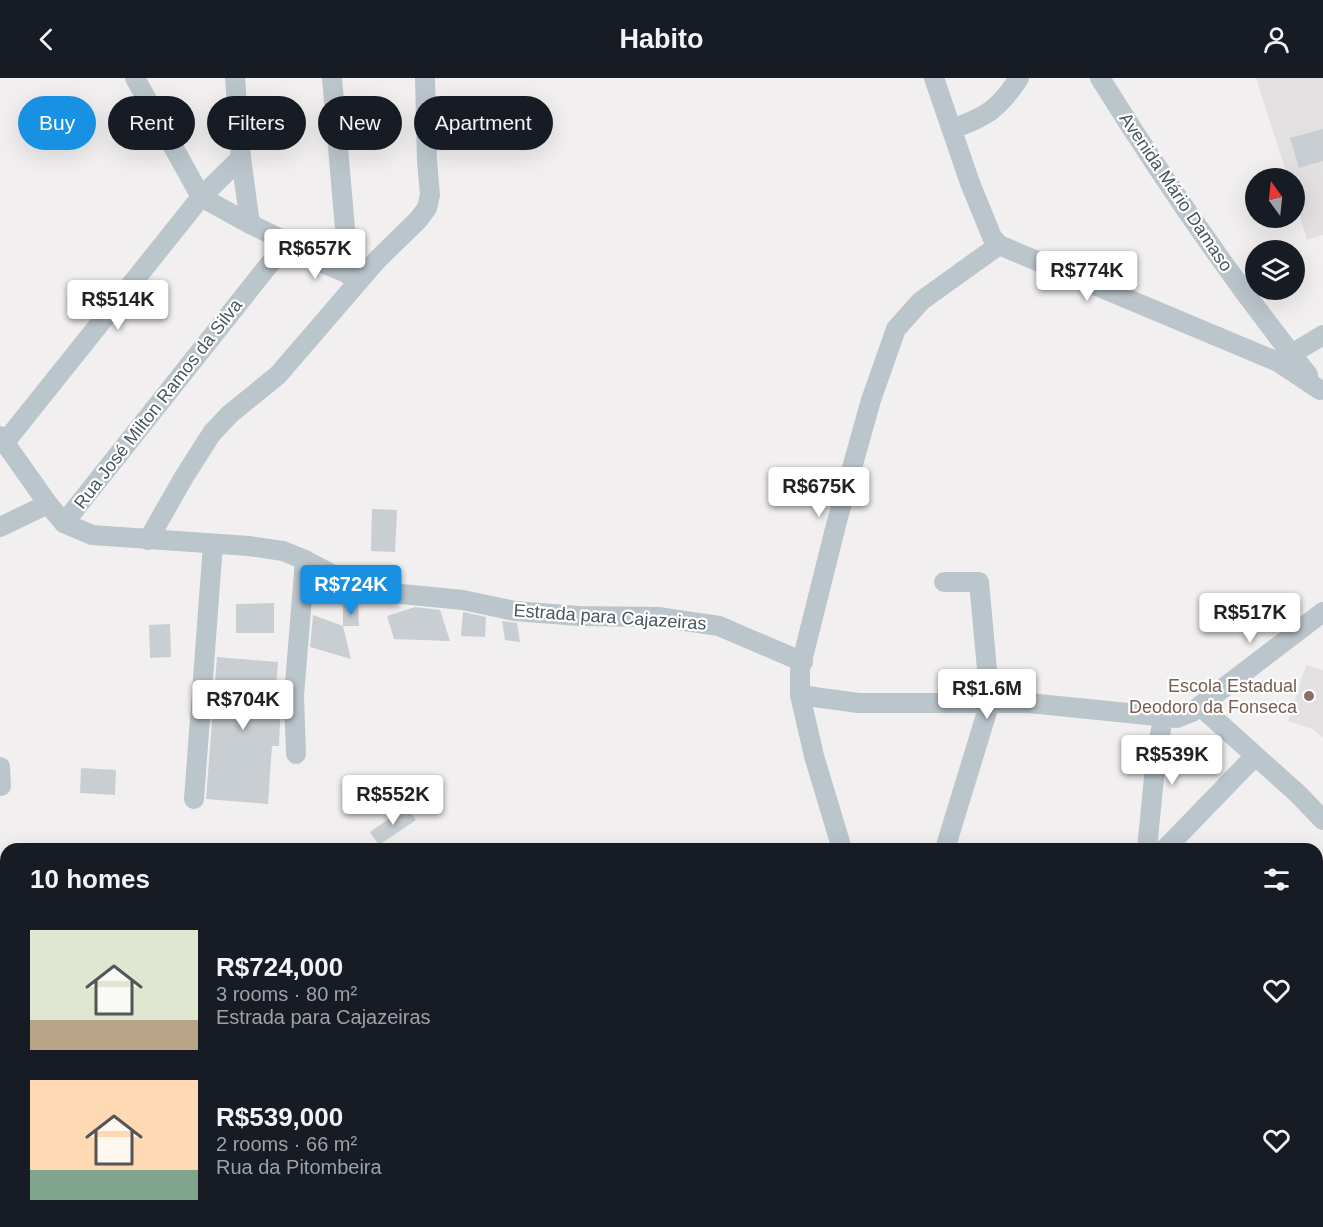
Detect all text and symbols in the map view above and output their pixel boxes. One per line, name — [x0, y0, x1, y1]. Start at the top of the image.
icon: back — [30, 23, 63, 56]
icon: person — [1260, 23, 1293, 56]
text: Habito — [620, 24, 704, 54]
chip: Buy — [18, 96, 96, 150]
chip: Rent — [108, 96, 195, 150]
chip: Filters — [207, 96, 306, 150]
chip: New — [318, 96, 402, 150]
chip: Apartment — [414, 96, 553, 150]
street label: Avenida Mário Damaso — [1115, 109, 1237, 275]
north arrow — [1245, 168, 1305, 228]
map controls — [1245, 168, 1305, 300]
pin: R$657K — [266, 229, 364, 280]
text: R$657K — [278, 237, 352, 259]
button: layers — [1245, 240, 1305, 300]
pin: R$774K — [1038, 251, 1136, 302]
text: R$774K — [1050, 259, 1124, 281]
pin: R$514K — [69, 280, 167, 331]
text: R$514K — [81, 288, 155, 310]
street label: Rua José Milton Ramos da Silva — [70, 295, 247, 513]
pin: R$675K — [770, 467, 868, 518]
text: R$675K — [782, 475, 856, 497]
pin: R$724K — [302, 565, 400, 616]
text: R$724K — [314, 573, 388, 595]
pin: R$517K — [1201, 593, 1299, 644]
street label: Estrada para Cajazeiras — [513, 600, 707, 634]
text: R$517K — [1213, 601, 1287, 623]
pin: R$1.6M — [938, 669, 1036, 720]
place label: Escola Estadual Deodoro da Fonseca — [1129, 676, 1298, 717]
text: R$1.6M — [952, 677, 1022, 699]
pin: R$704K — [194, 680, 292, 731]
text: R$704K — [206, 688, 280, 710]
marker: Escola Estadual Deodoro da Fonseca — [1302, 689, 1316, 703]
pin: R$539K — [1123, 735, 1221, 786]
text: R$539K — [1135, 743, 1209, 765]
pin: R$552K — [344, 775, 442, 826]
text: R$552K — [356, 783, 430, 805]
icon: filters — [1260, 863, 1293, 896]
text: 10 homes — [30, 864, 150, 894]
text: R$724,000 — [216, 952, 343, 982]
icon: home — [78, 954, 150, 1026]
icon: heart — [1260, 974, 1293, 1007]
text: 3 rooms · 80 m² — [216, 983, 357, 1005]
text: Estrada para Cajazeiras — [216, 1006, 431, 1028]
text: R$539,000 — [216, 1102, 343, 1132]
icon: home — [78, 1104, 150, 1176]
icon: heart — [1260, 1124, 1293, 1157]
text: 2 rooms · 66 m² — [216, 1133, 357, 1155]
text: Rua da Pitombeira — [216, 1156, 382, 1178]

